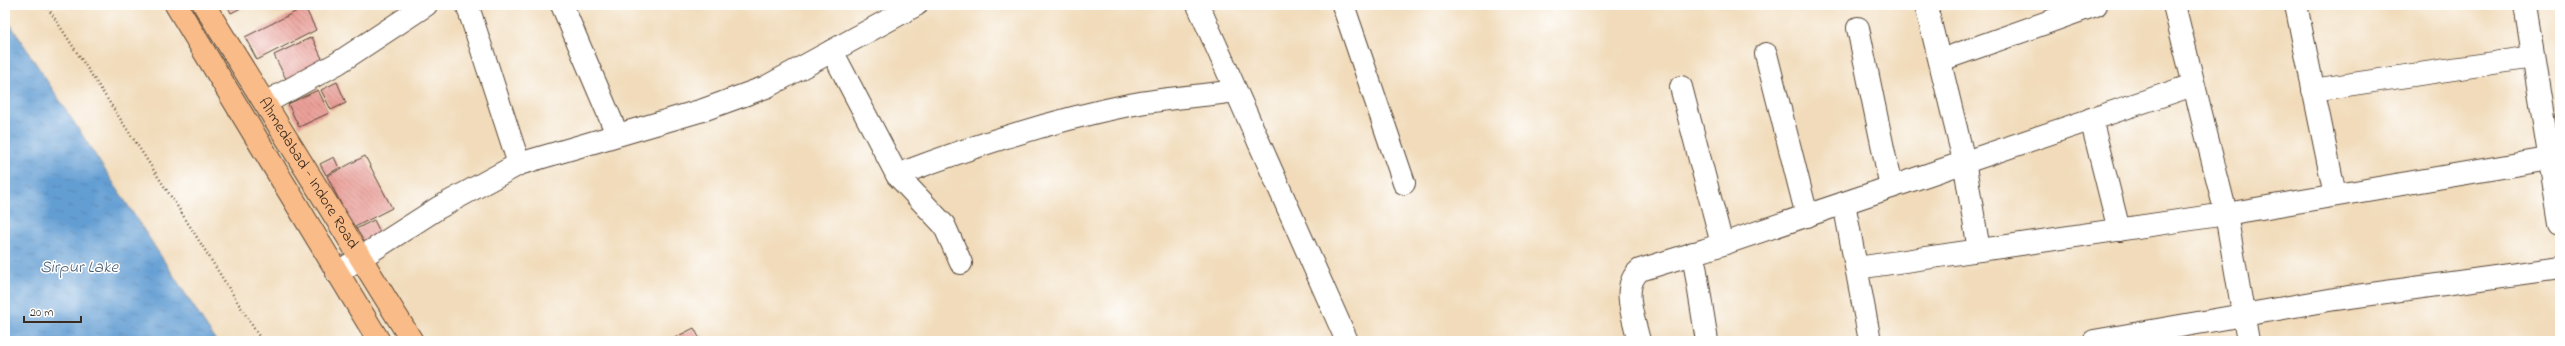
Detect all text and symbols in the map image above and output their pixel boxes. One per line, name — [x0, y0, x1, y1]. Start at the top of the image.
street label: Ahmedabad - Indore Road — [252, 93, 364, 254]
water label: Sirpur Lake — [40, 255, 119, 280]
scale bar — [24, 298, 81, 324]
text: 20 m — [30, 304, 53, 322]

